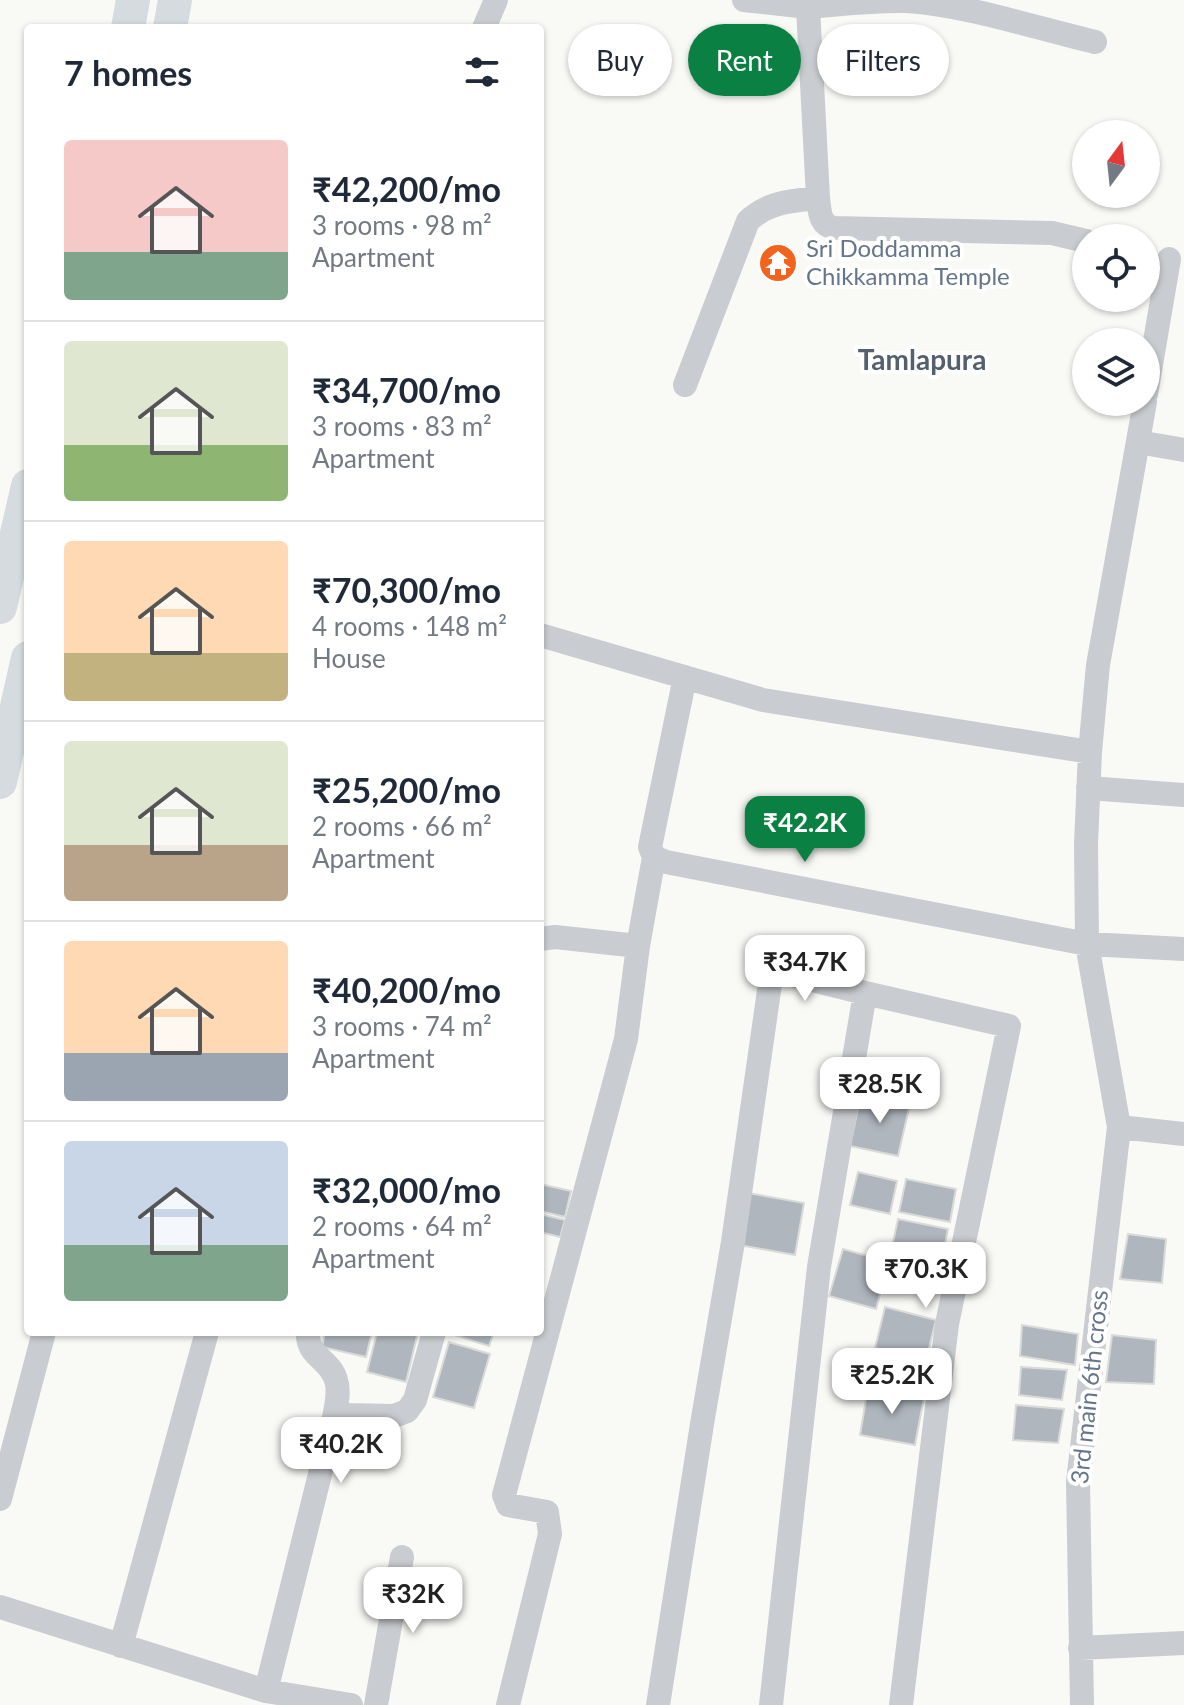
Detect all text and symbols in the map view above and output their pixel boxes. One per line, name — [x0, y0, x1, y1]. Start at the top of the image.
chip: Buy — [568, 24, 672, 96]
chip: Rent — [688, 24, 801, 96]
chip: Filters — [817, 24, 949, 96]
icon: filters — [460, 50, 504, 94]
text: 7 homes — [64, 52, 192, 93]
north arrow — [1072, 120, 1160, 208]
map controls — [1072, 120, 1160, 416]
text: ₹42,200/mo — [312, 168, 501, 209]
icon: home — [128, 172, 224, 268]
text: 3 rooms · 98 m² — [312, 209, 492, 241]
button: locate — [1072, 224, 1160, 312]
place label: Sri Doddamma Chikkamma Temple — [806, 233, 1010, 290]
text: Apartment — [312, 241, 435, 273]
temple icon: Sri Doddamma Chikkamma Temple — [757, 242, 799, 284]
button: layers — [1072, 328, 1160, 416]
district label: Tamlapura — [858, 342, 986, 376]
text: ₹34,700/mo — [312, 369, 501, 410]
icon: home — [128, 373, 224, 469]
text: 3 rooms · 83 m² — [312, 410, 492, 442]
text: Apartment — [312, 442, 435, 474]
text: ₹70,300/mo — [312, 569, 501, 610]
icon: home — [128, 573, 224, 669]
text: 4 rooms · 148 m² — [312, 610, 507, 642]
text: House — [312, 642, 386, 674]
text: ₹25,200/mo — [312, 769, 501, 810]
icon: home — [128, 773, 224, 869]
pin: ₹42.2K — [740, 796, 870, 864]
text: ₹42.2K — [763, 806, 847, 838]
text: 2 rooms · 66 m² — [312, 810, 492, 842]
text: Apartment — [312, 842, 435, 874]
pin: ₹34.7K — [740, 935, 870, 1003]
text: ₹34.7K — [763, 945, 847, 977]
text: ₹40,200/mo — [312, 969, 501, 1010]
icon: home — [128, 973, 224, 1069]
text: 3 rooms · 74 m² — [312, 1010, 492, 1042]
text: Apartment — [312, 1042, 435, 1074]
pin: ₹28.5K — [815, 1057, 945, 1125]
text: ₹28.5K — [838, 1067, 922, 1099]
text: ₹32,000/mo — [312, 1169, 501, 1210]
icon: home — [128, 1173, 224, 1269]
text: 2 rooms · 64 m² — [312, 1210, 492, 1242]
text: Apartment — [312, 1242, 435, 1274]
pin: ₹70.3K — [861, 1242, 991, 1310]
text: ₹70.3K — [884, 1252, 968, 1284]
street label: 3rd main 6th cross — [1064, 1288, 1113, 1485]
pin: ₹25.2K — [827, 1348, 957, 1416]
text: ₹25.2K — [850, 1358, 934, 1390]
pin: ₹40.2K — [276, 1417, 406, 1485]
text: ₹40.2K — [299, 1427, 383, 1459]
pin: ₹32K — [366, 1567, 460, 1635]
text: ₹32K — [381, 1577, 445, 1609]

